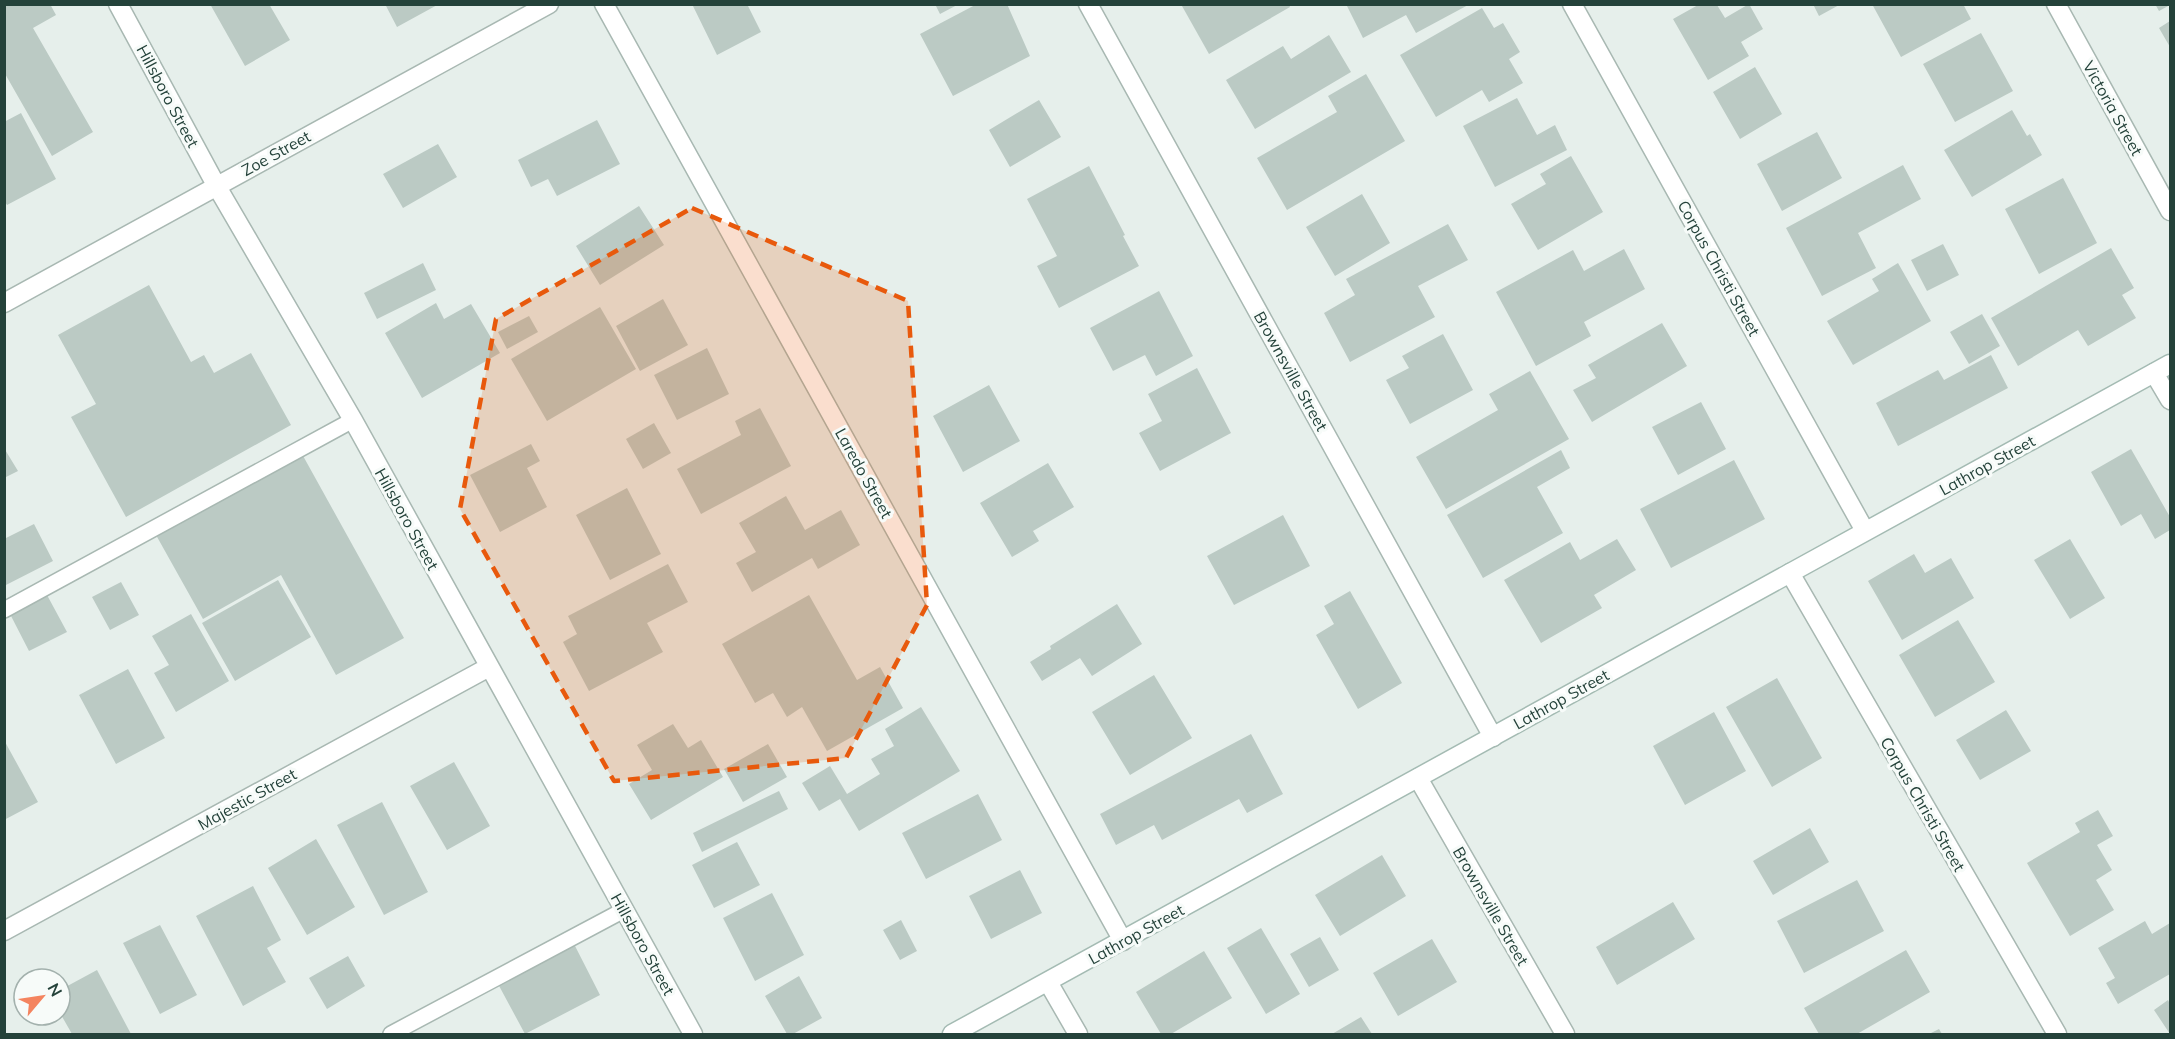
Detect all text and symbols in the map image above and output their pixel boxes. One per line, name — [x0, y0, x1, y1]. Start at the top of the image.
street label: Hillsboro Street — [132, 41, 204, 151]
street label: Victoria Street — [2079, 57, 2147, 159]
street label: Zoe Street — [238, 126, 314, 180]
street label: Corpus Christi Street — [1673, 197, 1765, 340]
street label: Brownsville Street — [1250, 308, 1332, 435]
street label: Laredo Street — [831, 424, 897, 522]
street label: Lathrop Street — [1936, 430, 2039, 499]
street label: Hillsboro Street — [371, 464, 443, 574]
street label: Lathrop Street — [1510, 664, 1613, 733]
street label: Corpus Christi Street — [1876, 733, 1970, 875]
street label: Majestic Street — [194, 764, 300, 834]
street label: Brownsville Street — [1449, 843, 1533, 969]
street label: Hillsboro Street — [607, 889, 679, 999]
street label: Lathrop Street — [1085, 899, 1188, 968]
north arrow — [12, 967, 72, 1027]
text: N — [43, 980, 67, 1000]

